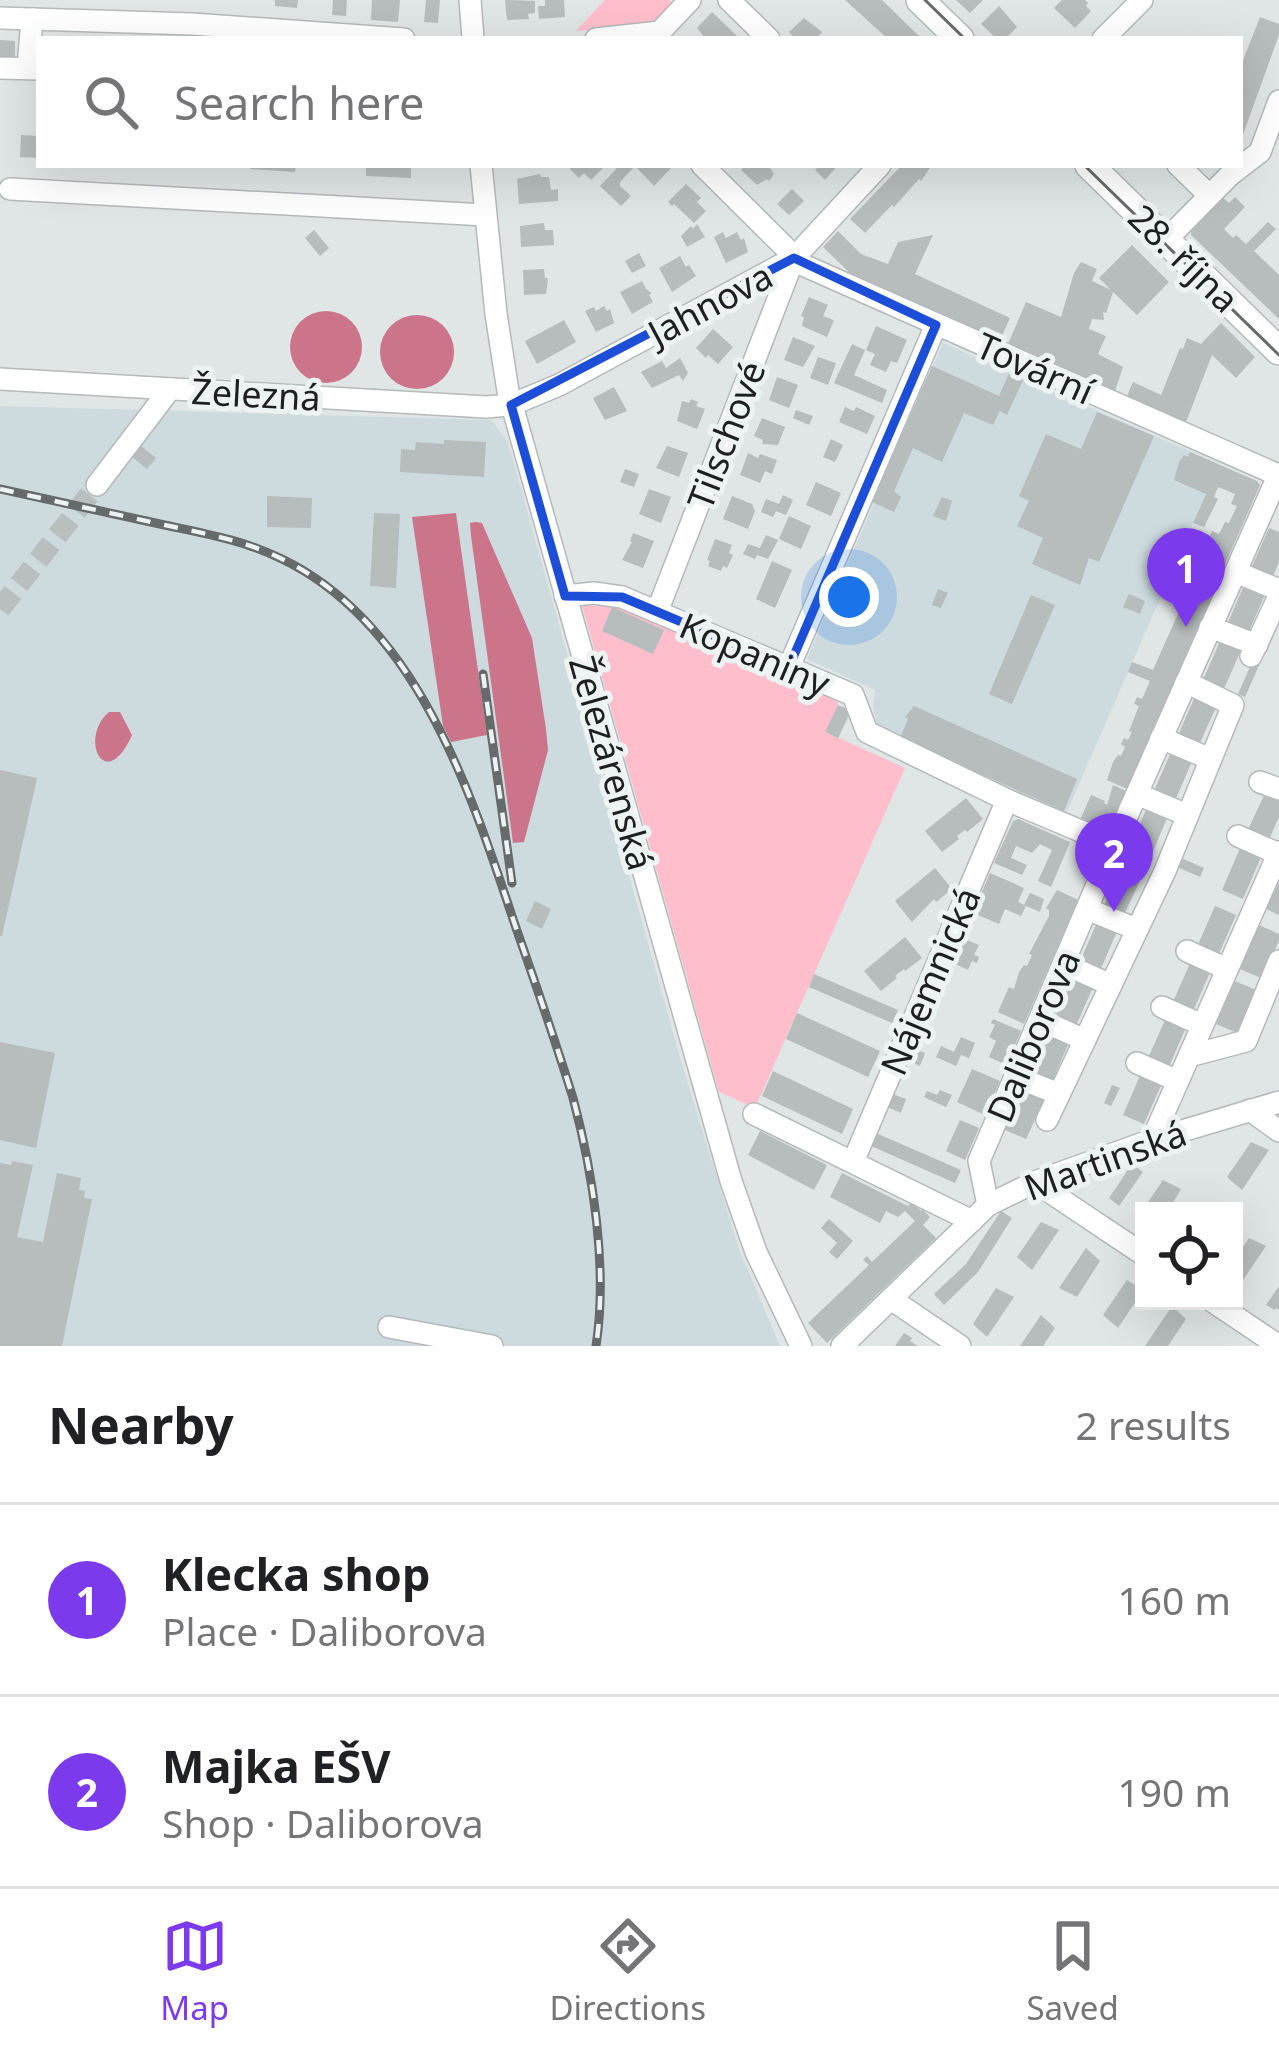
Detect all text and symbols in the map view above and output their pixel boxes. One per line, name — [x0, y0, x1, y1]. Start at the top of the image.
search box — [36, 36, 1243, 168]
icon: search — [78, 69, 144, 135]
text: Search here — [174, 72, 424, 133]
street label: 28. října — [1118, 193, 1250, 323]
street label: Jahnova — [637, 251, 781, 359]
street label: Tovární — [969, 321, 1102, 416]
street label: Tilschové — [675, 354, 777, 516]
street label: Železná — [190, 366, 322, 422]
pin: 1 — [1147, 528, 1225, 627]
your location — [819, 567, 879, 627]
street label: Kopaniny — [672, 600, 838, 708]
street label: Železárenská — [558, 650, 666, 876]
pin: 2 — [1075, 813, 1153, 912]
street label: Nájemnická — [869, 880, 991, 1082]
street label: Daliborova — [975, 942, 1091, 1130]
street label: Martinská — [1017, 1108, 1193, 1212]
map controls — [1135, 1202, 1243, 1310]
button: locate — [1135, 1202, 1243, 1310]
text: Nearby — [48, 1389, 234, 1459]
text: 2 results — [1076, 1398, 1231, 1451]
text: Klecka shop — [162, 1543, 430, 1604]
text: 1 — [76, 1573, 98, 1626]
text: 160 m — [1117, 1573, 1231, 1626]
text: Place · Daliborova — [162, 1604, 487, 1657]
text: Majka EŠV — [162, 1735, 391, 1796]
text: 2 — [76, 1765, 98, 1818]
text: 190 m — [1117, 1765, 1231, 1818]
text: Shop · Daliborova — [162, 1796, 484, 1849]
tab: Map — [160, 1913, 229, 2030]
tab: Directions — [549, 1913, 706, 2030]
tab: Saved — [1026, 1913, 1119, 2030]

